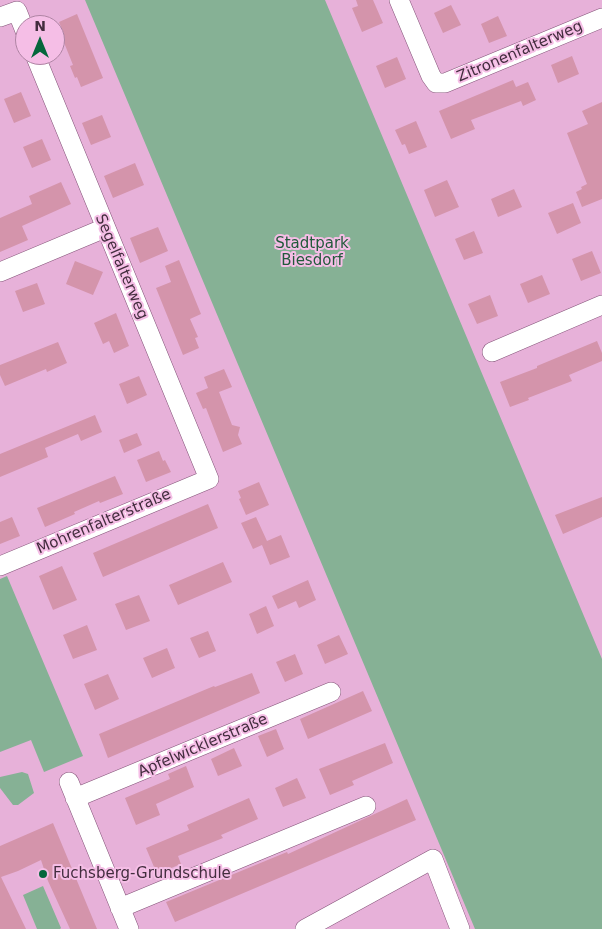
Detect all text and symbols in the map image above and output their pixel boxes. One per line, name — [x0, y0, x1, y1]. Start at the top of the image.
north arrow — [15, 15, 65, 65]
street label: Zitronenfalterweg — [455, 17, 585, 87]
text: N — [34, 18, 46, 34]
street label: Segelfalterweg — [91, 212, 151, 322]
park label: Stadtpark Biesdorf — [275, 235, 349, 270]
street label: Mohrenfalterstraße — [34, 486, 174, 558]
street label: Apfelwicklerstraße — [135, 711, 271, 781]
place label: Fuchsberg-Grundschule — [53, 865, 231, 883]
marker: Fuchsberg-Grundschule — [37, 868, 49, 880]

